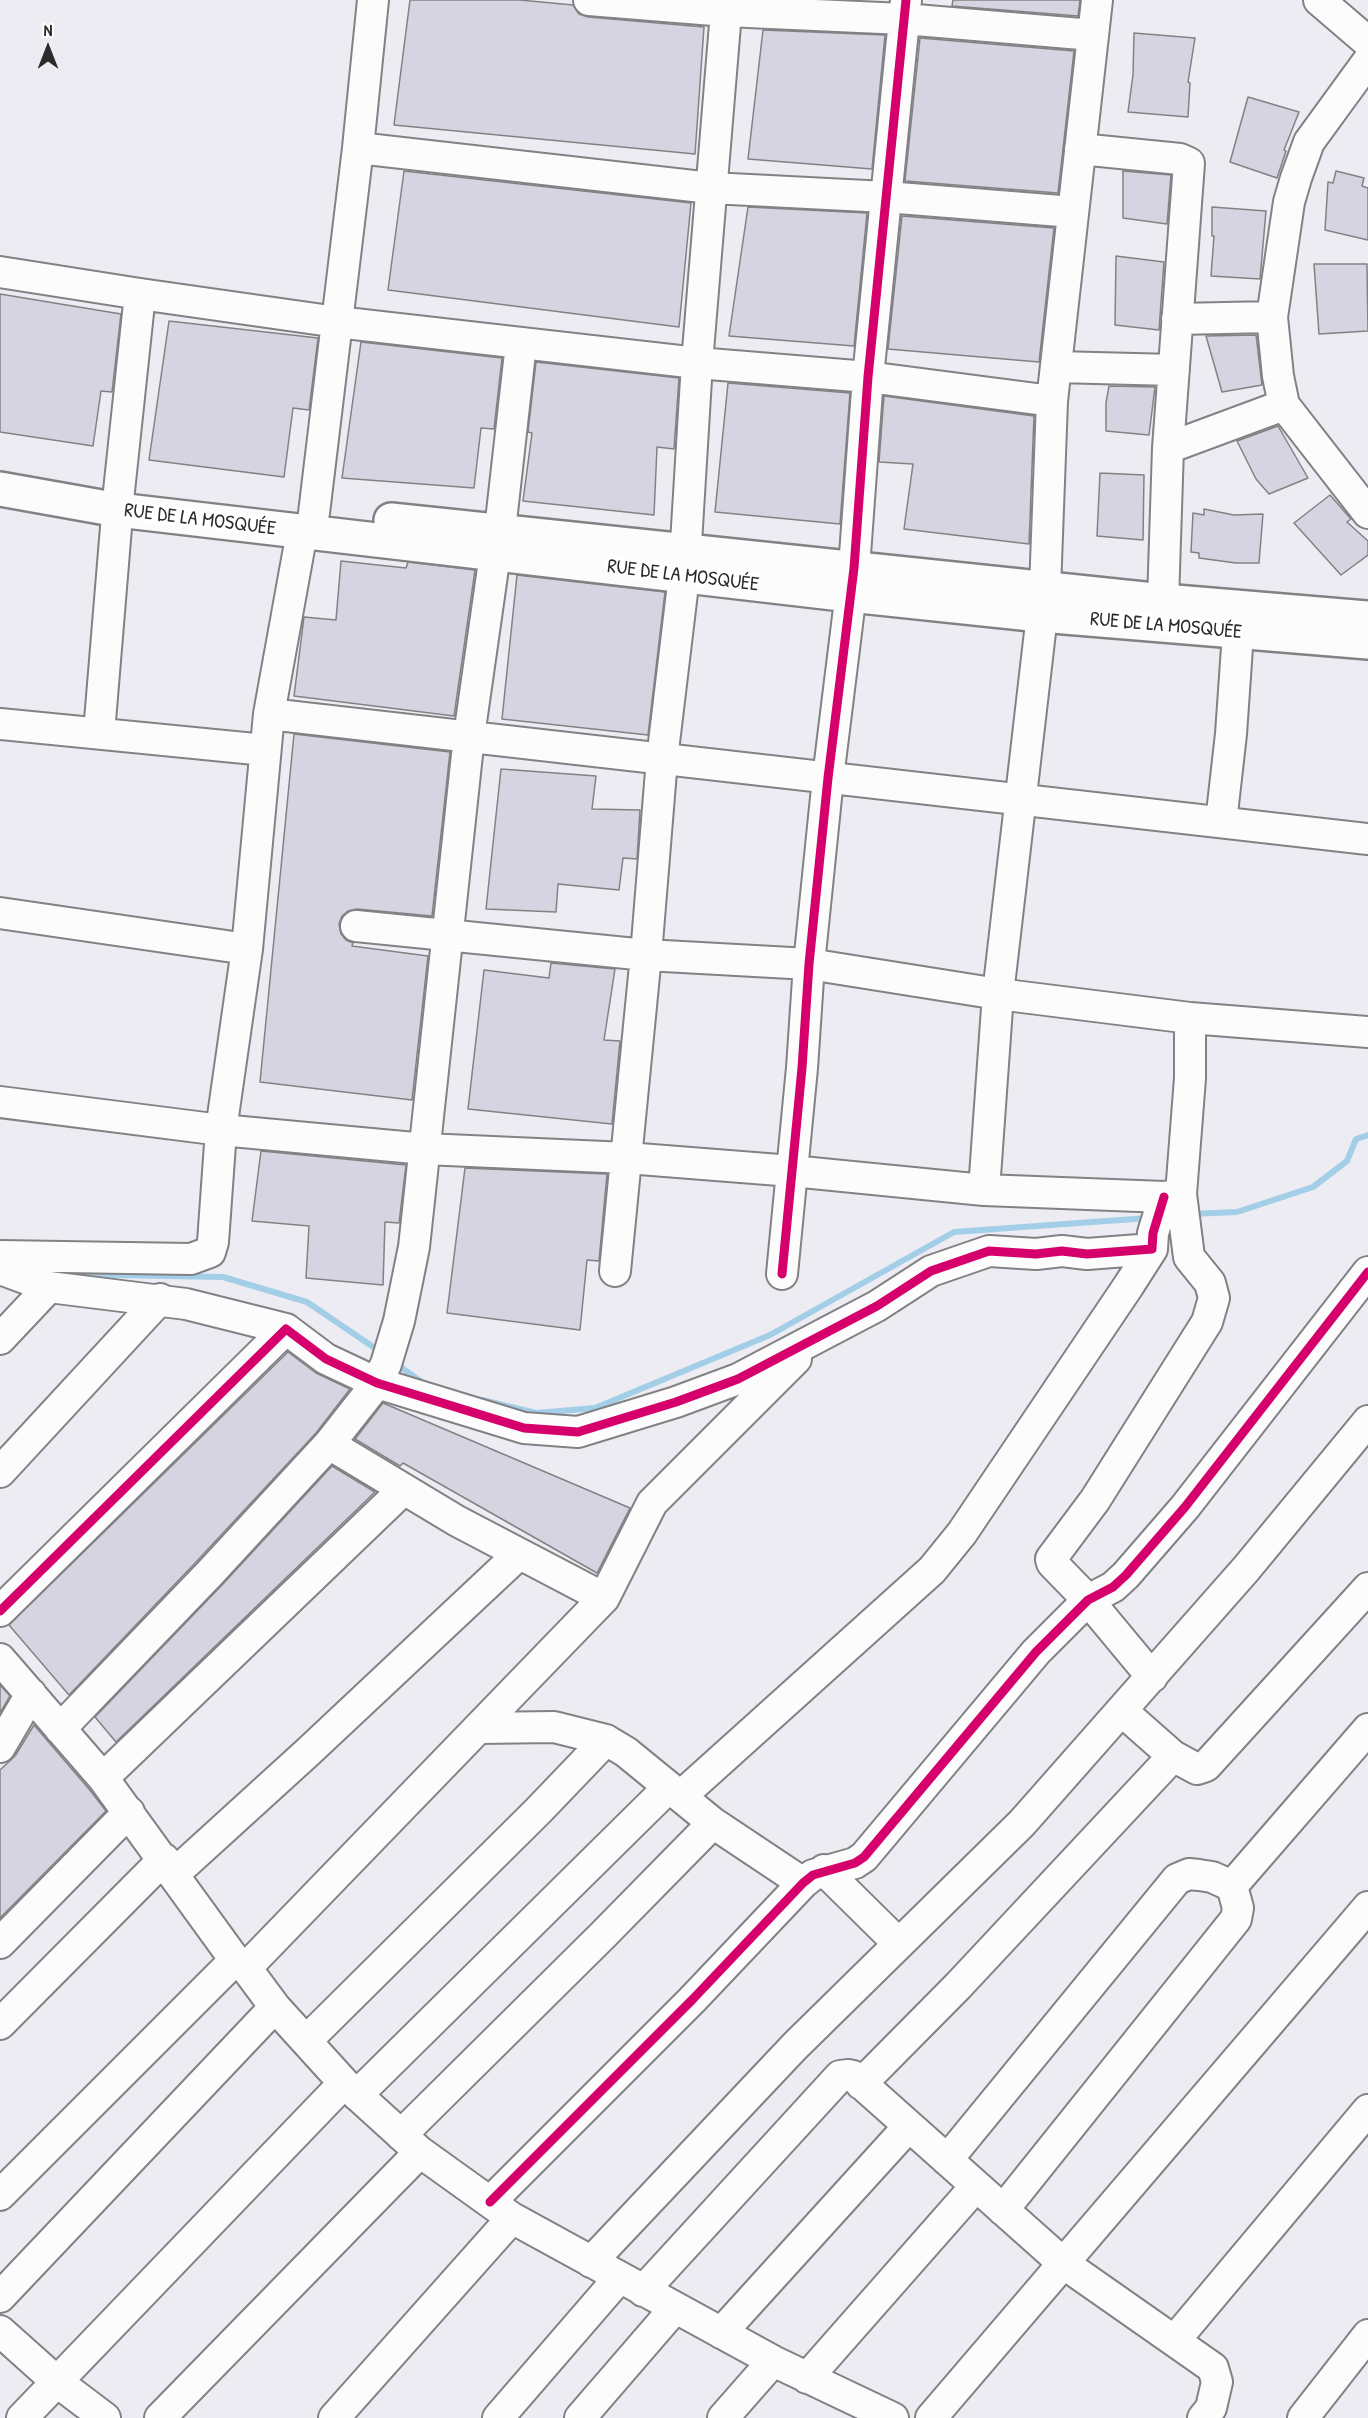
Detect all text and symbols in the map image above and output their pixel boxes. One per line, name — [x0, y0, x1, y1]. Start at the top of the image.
north arrow — [18, 18, 78, 78]
text: N — [44, 19, 52, 41]
street label: RUE DE LA MOSQUÉE — [123, 499, 277, 541]
street label: RUE DE LA MOSQUÉE — [606, 555, 760, 597]
street label: RUE DE LA MOSQUÉE — [1089, 607, 1243, 645]

